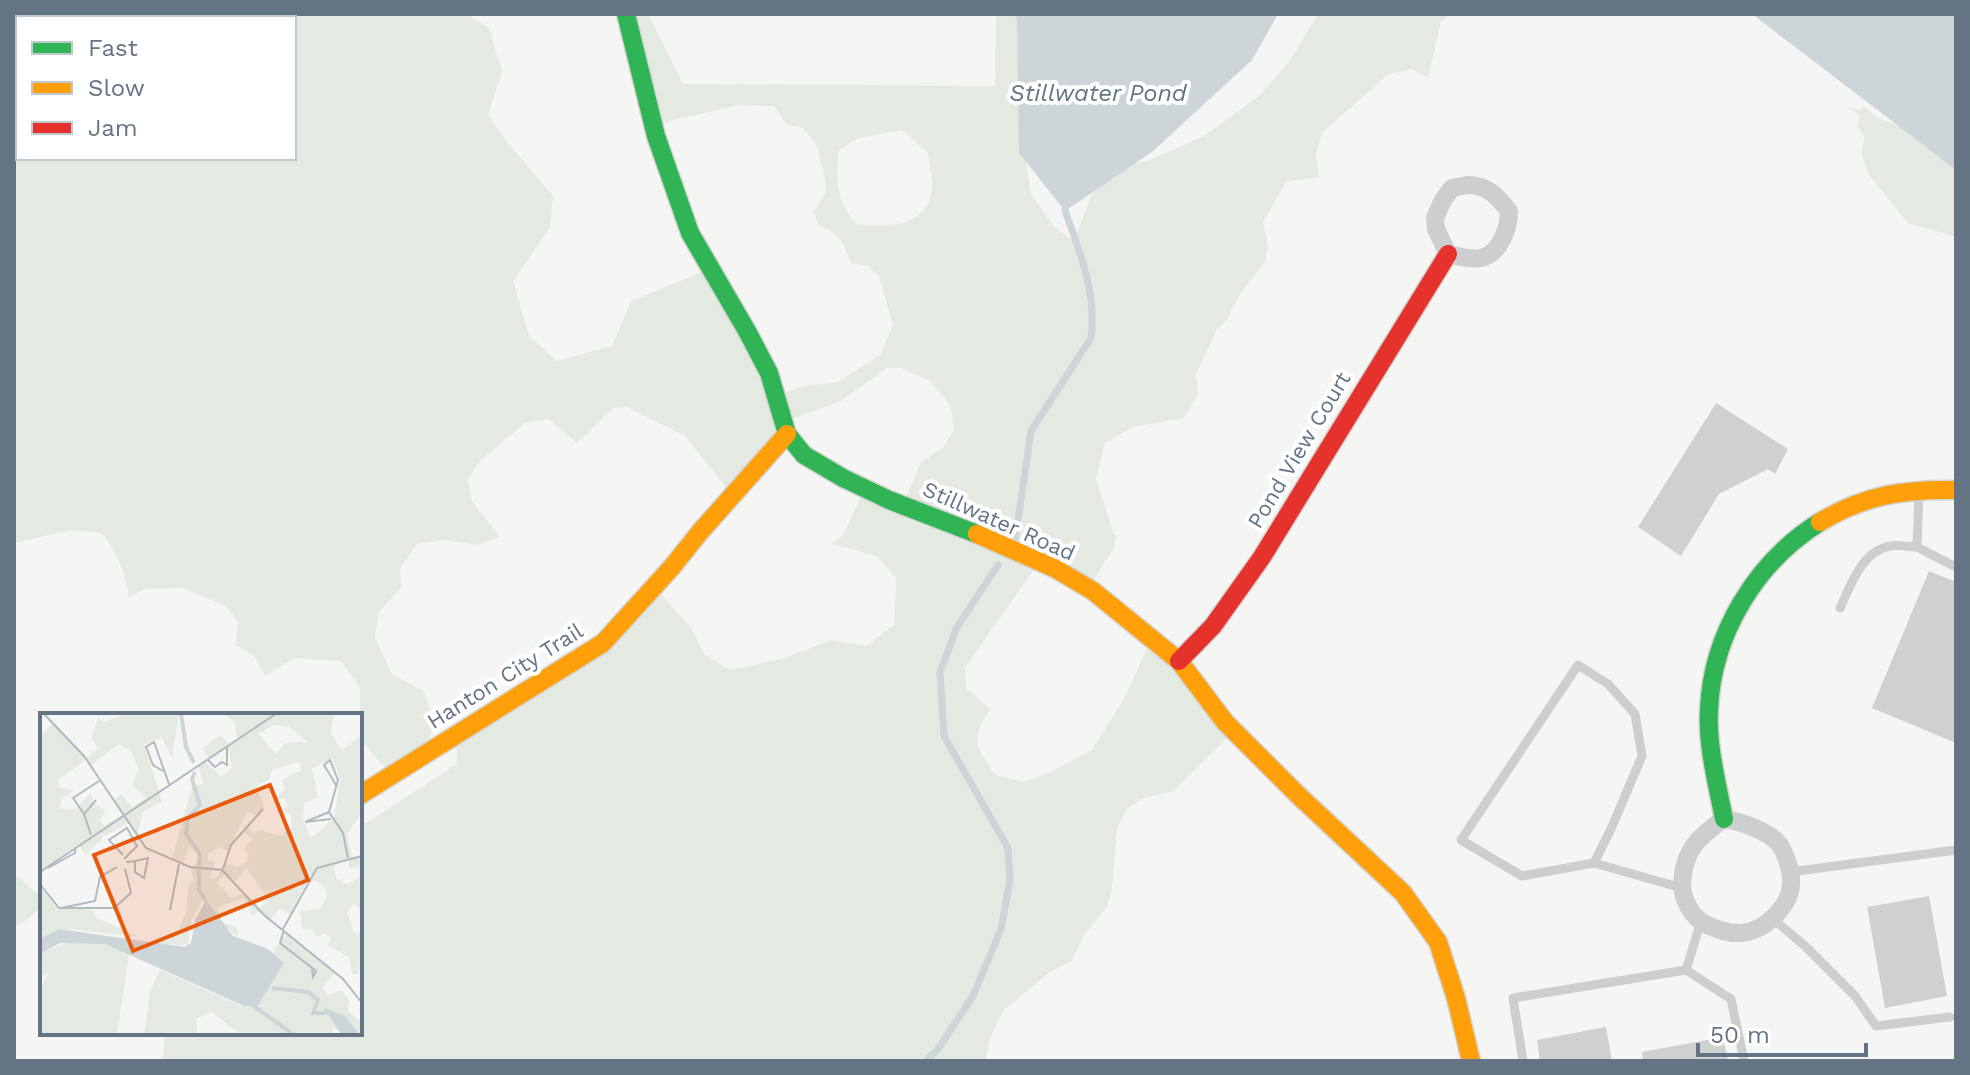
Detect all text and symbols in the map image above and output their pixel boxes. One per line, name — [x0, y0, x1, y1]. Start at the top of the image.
legend — [16, 16, 296, 160]
text: Fast — [88, 34, 138, 62]
text: Slow — [88, 74, 145, 102]
water label: Stillwater Pond — [1009, 79, 1188, 107]
text: Jam — [88, 114, 138, 142]
street label: Pond View Court — [1242, 367, 1356, 533]
street label: Stillwater Road — [919, 476, 1079, 566]
street label: Hanton City Trail — [423, 618, 588, 734]
inset map — [40, 713, 362, 1035]
scale bar — [1698, 1007, 1866, 1057]
text: 50 m — [1710, 1021, 1770, 1049]

